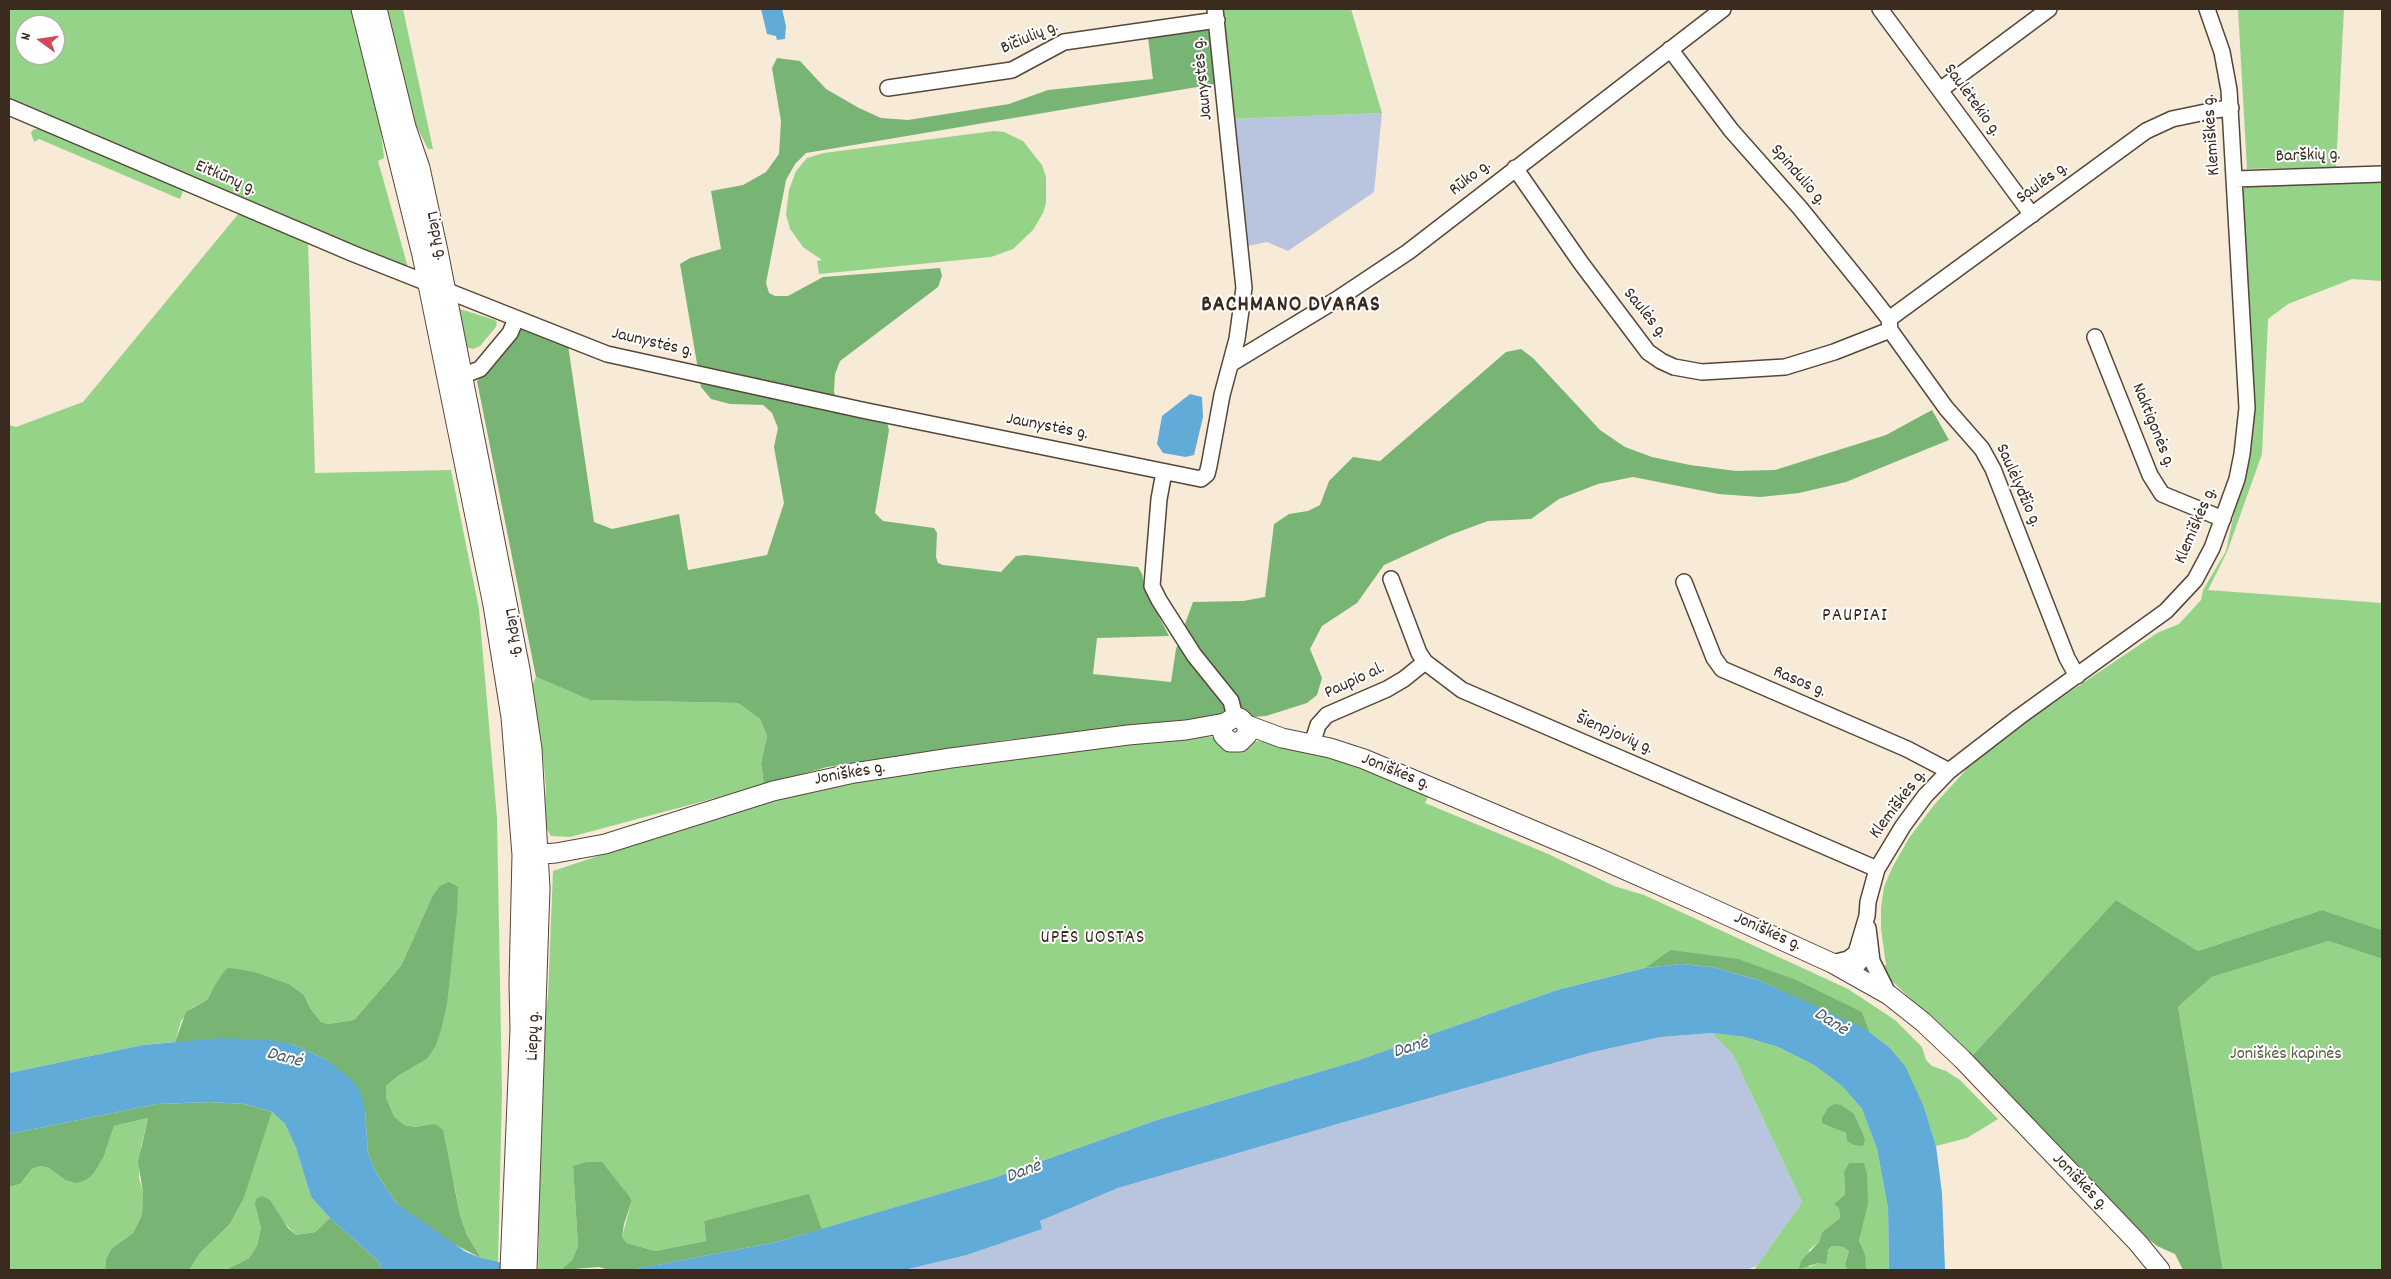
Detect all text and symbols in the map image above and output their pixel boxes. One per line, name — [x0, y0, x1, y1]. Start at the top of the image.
north arrow — [15, 15, 65, 65]
street label: Bičiulių g. — [998, 17, 1062, 61]
text: N — [16, 31, 37, 42]
street label: Jaunystės g. — [1189, 37, 1219, 121]
street label: Saulėtekio g. — [1937, 61, 2005, 141]
street label: Klemiškės g. — [2199, 94, 2227, 176]
street label: Spindulio g. — [1764, 141, 1830, 211]
street label: Barškių g. — [2275, 145, 2341, 169]
street label: Eitkūnų g. — [191, 156, 259, 202]
street label: Rūko g. — [1446, 156, 1496, 202]
street label: Saulės g. — [2013, 158, 2073, 210]
street label: Liepų g. — [419, 209, 451, 263]
street label: Saulės g. — [1617, 284, 1671, 344]
district label: BACHMANO DVARAS — [1199, 294, 1383, 320]
street label: Jaunystės g. — [609, 324, 695, 364]
street label: Naktigonės g. — [2125, 381, 2179, 471]
street label: Jaunystės g. — [1004, 409, 1090, 447]
street label: Saulėlydžio g. — [1989, 441, 2045, 531]
street label: Klemiškės g. — [2171, 484, 2223, 568]
district label: PAUPIAI — [1821, 606, 1889, 628]
street label: Liepų g. — [498, 607, 528, 659]
street label: Paupio al. — [1322, 659, 1388, 705]
street label: Rasos g. — [1769, 662, 1829, 704]
street label: Šienpjovių g. — [1572, 709, 1656, 761]
street label: Joniškės g. — [1358, 750, 1432, 796]
street label: Joniškės g. — [813, 758, 887, 792]
street label: Klemiškės g. — [1866, 766, 1932, 844]
street label: Joniškės g. — [1730, 909, 1804, 957]
district label: UPĖS UOSTAS — [1039, 928, 1147, 950]
water label: Danė — [1809, 1004, 1851, 1042]
street label: Liepų g. — [523, 1011, 547, 1061]
water label: Danė — [1391, 1033, 1431, 1065]
water label: Danė — [264, 1043, 304, 1075]
park label: Joniškės kapinės — [2230, 1045, 2342, 1067]
street label: Joniškės g. — [2046, 1150, 2112, 1216]
water label: Danė — [1003, 1156, 1045, 1190]

